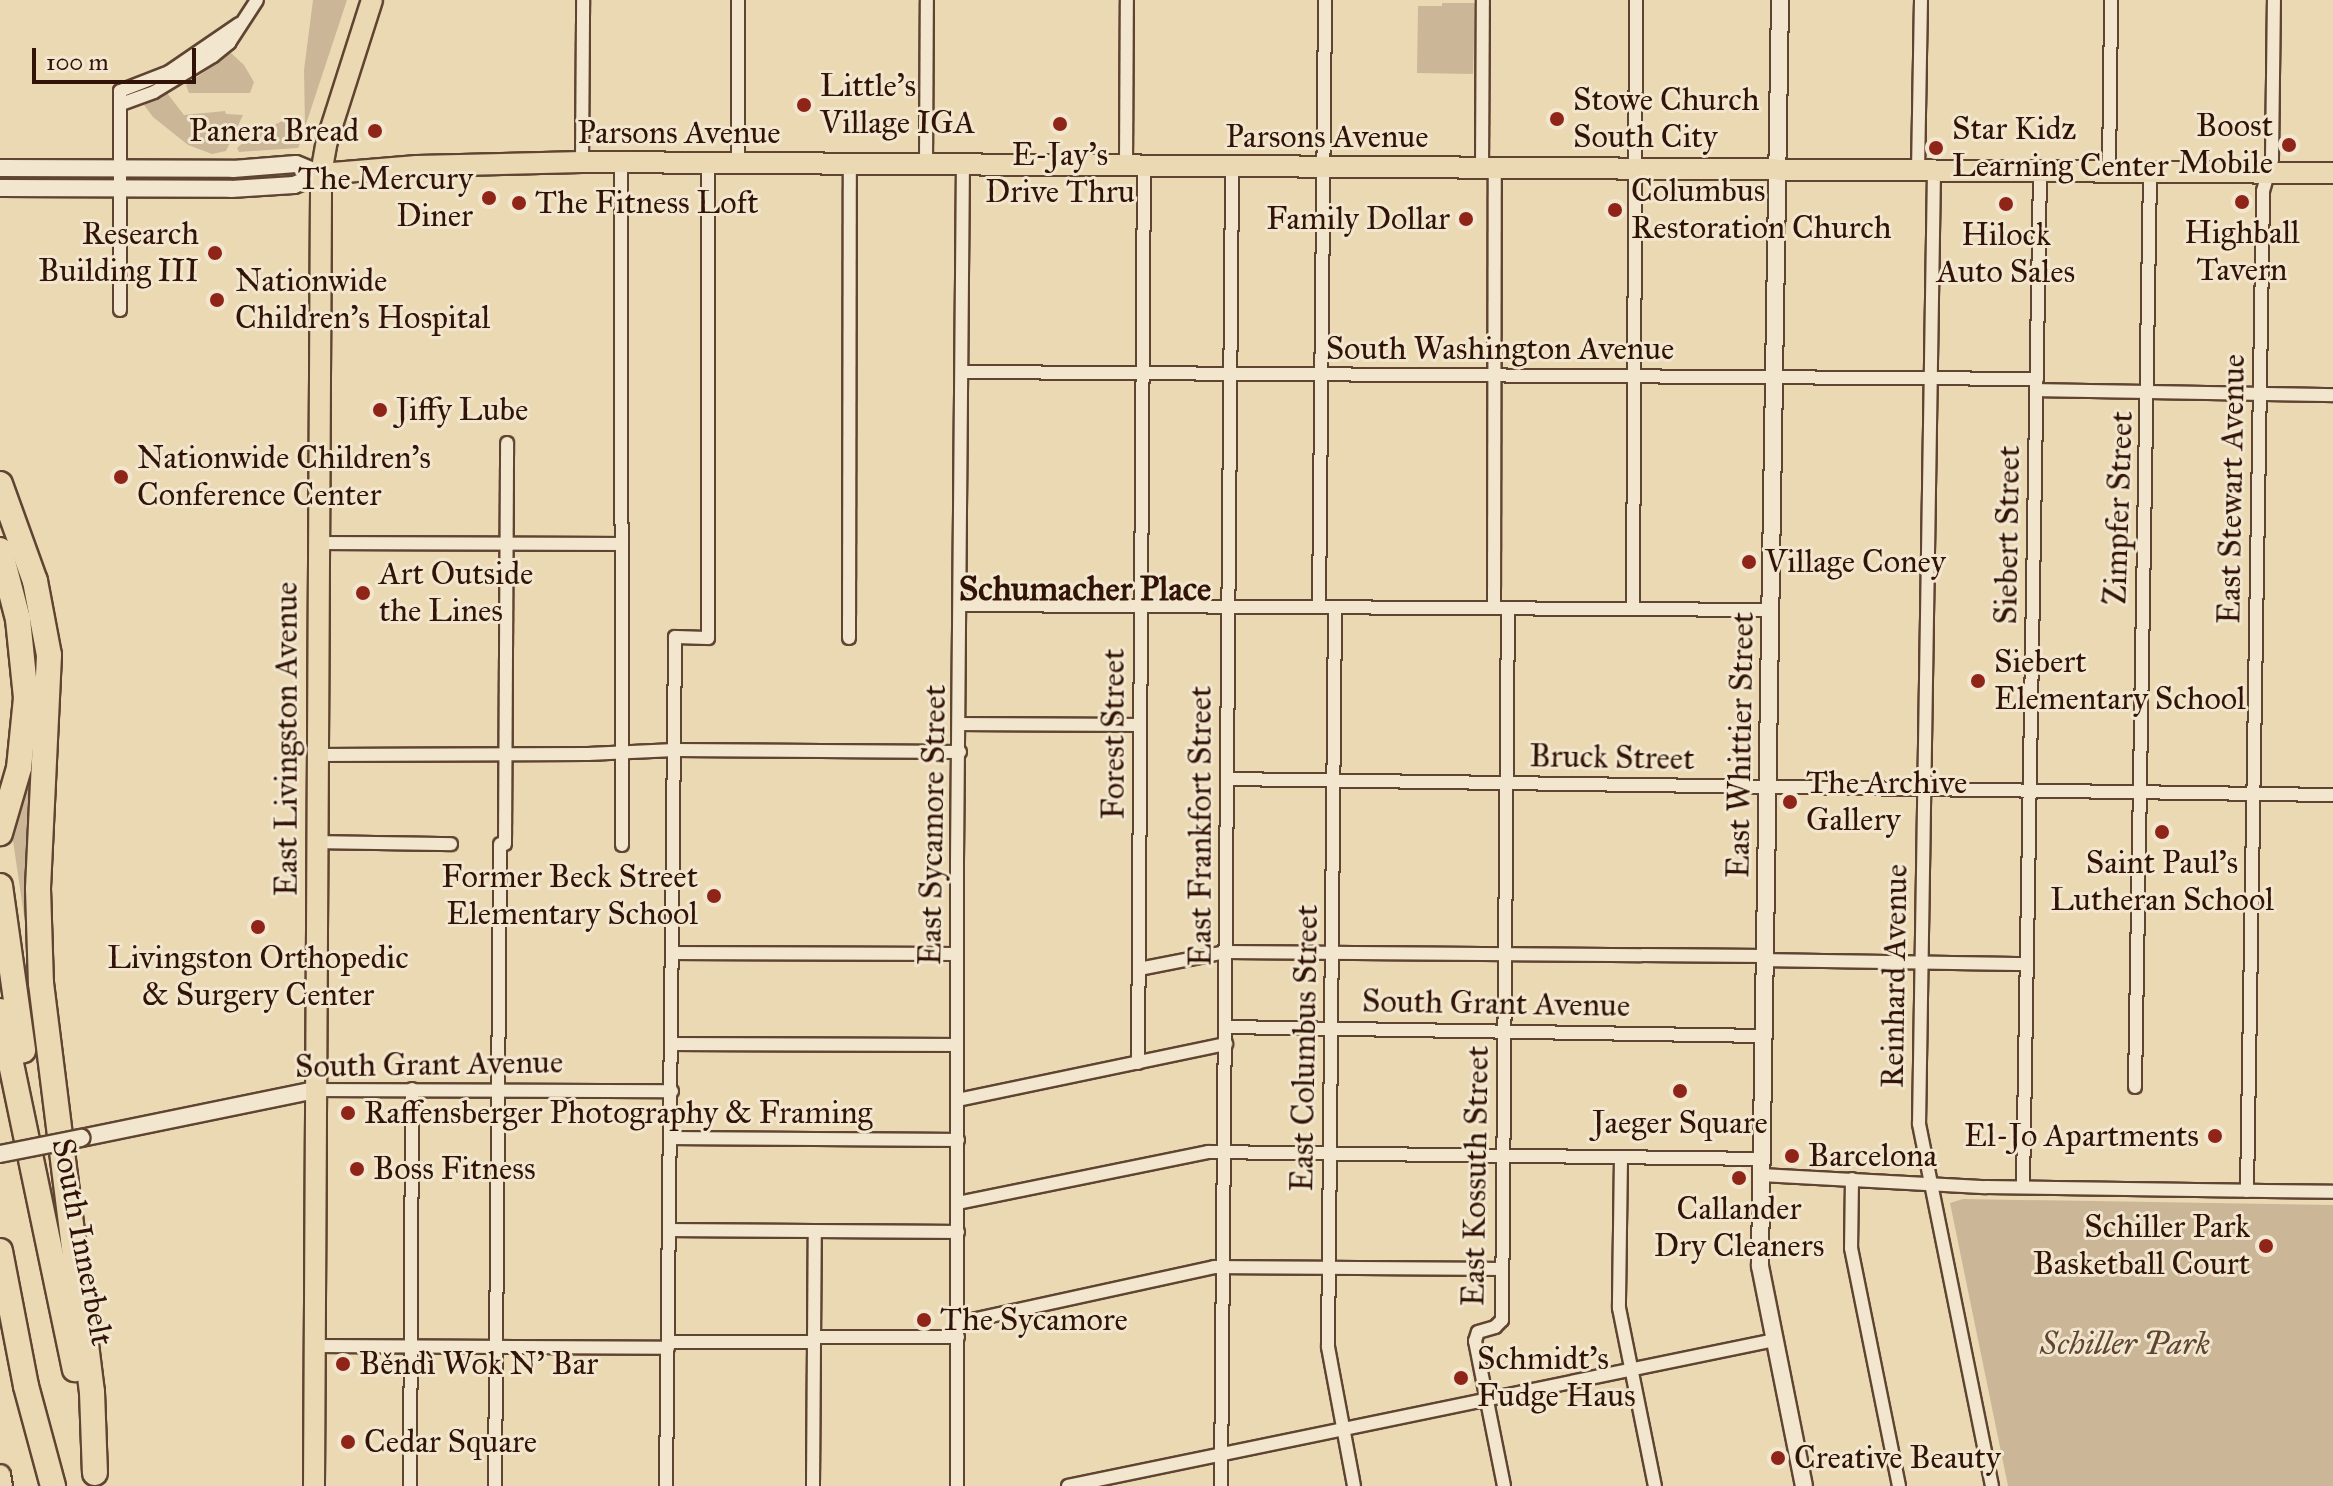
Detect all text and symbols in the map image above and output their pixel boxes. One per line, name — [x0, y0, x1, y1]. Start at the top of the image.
scale bar — [36, 32, 200, 82]
text: 100 m — [46, 47, 109, 77]
place label: Little's Village IGA — [820, 68, 975, 143]
place label: Stowe Church South City — [1573, 82, 1759, 157]
marker: Little's Village IGA — [795, 96, 813, 114]
place label: Boost Mobile — [2178, 108, 2273, 183]
marker: Stowe Church South City — [1548, 110, 1566, 128]
place label: Star Kidz Learning Center — [1952, 111, 2169, 186]
place label: Panera Bread — [189, 112, 359, 150]
street label: Parsons Avenue — [577, 114, 781, 152]
marker: E-Jay's Drive Thru — [1051, 115, 1069, 133]
street label: Parsons Avenue — [1225, 118, 1429, 156]
marker: Panera Bread — [366, 122, 384, 140]
marker: Boost Mobile — [2280, 136, 2298, 154]
place label: E-Jay's Drive Thru — [985, 137, 1135, 212]
marker: Star Kidz Learning Center — [1927, 139, 1945, 157]
place label: The Mercury Diner — [298, 161, 473, 236]
place label: Columbus Restoration Church — [1631, 173, 1892, 248]
place label: The Fitness Loft — [535, 184, 759, 222]
marker: The Mercury Diner — [480, 189, 498, 207]
marker: Highball Tavern — [2233, 193, 2251, 211]
marker: The Fitness Loft — [510, 194, 528, 212]
marker: Hilock Auto Sales — [1997, 195, 2015, 213]
place label: Family Dollar — [1266, 200, 1450, 238]
marker: Columbus Restoration Church — [1606, 201, 1624, 219]
marker: Family Dollar — [1457, 210, 1475, 228]
place label: Highball Tavern — [2184, 215, 2300, 290]
place label: Research Building III — [38, 216, 199, 291]
place label: Hilock Auto Sales — [1937, 217, 2075, 292]
marker: Research Building III — [206, 244, 224, 262]
place label: Nationwide Children's Hospital — [235, 263, 490, 338]
marker: Nationwide Children's Hospital — [206, 289, 228, 311]
street label: South Washington Avenue — [1326, 330, 1674, 368]
street label: East Stewart Avenue — [2210, 354, 2254, 624]
place label: Jiffy Lube — [396, 391, 528, 429]
marker: Jiffy Lube — [371, 401, 389, 419]
street label: Zimpfer Street — [2096, 411, 2142, 605]
place label: Nationwide Children's Conference Center — [137, 440, 431, 515]
street label: Siebert Street — [1987, 445, 2029, 625]
marker: Nationwide Children's Conference Center — [112, 468, 130, 486]
place label: Village Coney — [1765, 543, 1946, 581]
marker: Village Coney — [1740, 553, 1758, 571]
place label: Art Outside the Lines — [379, 556, 533, 631]
district label: Schumacher Place — [959, 569, 1211, 609]
street label: East Livingston Avenue — [268, 582, 306, 896]
marker: Art Outside the Lines — [354, 584, 372, 602]
street label: East Whittier Street — [1719, 611, 1763, 879]
place label: Siebert Elementary School — [1994, 644, 2246, 719]
street label: Forest Street — [1095, 649, 1133, 819]
marker: Siebert Elementary School — [1969, 672, 1987, 690]
street label: East Sycamore Street — [911, 684, 955, 966]
street label: East Frankfort Street — [1182, 686, 1220, 966]
street label: Bruck Street — [1529, 737, 1695, 779]
place label: The Archive Gallery — [1806, 765, 1967, 840]
marker: The Archive Gallery — [1781, 793, 1799, 811]
marker: Saint Paul's Lutheran School — [2153, 823, 2171, 841]
place label: Saint Paul's Lutheran School — [2050, 845, 2274, 920]
place label: Former Beck Street Elementary School — [441, 859, 698, 934]
street label: Reinhard Avenue — [1874, 864, 1916, 1088]
marker: Former Beck Street Elementary School — [705, 887, 723, 905]
street label: East Columbus Street — [1283, 904, 1327, 1192]
marker: Livingston Orthopedic & Surgery Center — [249, 918, 267, 936]
place label: Livingston Orthopedic & Surgery Center — [107, 940, 409, 1015]
street label: South Grant Avenue — [1362, 982, 1630, 1026]
street label: South Grant Avenue — [295, 1043, 563, 1087]
street label: East Kossuth Street — [1455, 1045, 1497, 1307]
marker: Jaeger Square — [1671, 1082, 1689, 1100]
place label: Raffensberger Photography & Framing — [364, 1094, 872, 1132]
marker: Raffensberger Photography & Framing — [339, 1104, 357, 1122]
place label: Jaeger Square — [1592, 1104, 1768, 1142]
place label: El-Jo Apartments — [1964, 1117, 2199, 1155]
marker: El-Jo Apartments — [2206, 1127, 2224, 1145]
street label: South Innerbelt — [43, 1135, 121, 1349]
place label: Barcelona — [1808, 1137, 1937, 1175]
marker: Barcelona — [1783, 1147, 1801, 1165]
place label: Boss Fitness — [373, 1150, 536, 1188]
marker: Boss Fitness — [348, 1160, 366, 1178]
marker: Callander Dry Cleaners — [1730, 1169, 1748, 1187]
place label: Callander Dry Cleaners — [1654, 1191, 1824, 1266]
place label: Schiller Park Basketball Court — [2033, 1209, 2250, 1284]
marker: Schiller Park Basketball Court — [2257, 1237, 2275, 1255]
place label: The Sycamore — [940, 1301, 1128, 1339]
marker: The Sycamore — [915, 1311, 933, 1329]
park label: Schiller Park — [2040, 1325, 2210, 1363]
place label: Schmidt's Fudge Haus — [1477, 1341, 1636, 1416]
place label: Běndì Wok N’ Bar — [359, 1345, 598, 1383]
marker: Běndì Wok N’ Bar — [334, 1355, 352, 1373]
marker: Schmidt's Fudge Haus — [1452, 1369, 1470, 1387]
place label: Cedar Square — [364, 1423, 537, 1461]
marker: Cedar Square — [339, 1433, 357, 1451]
place label: Creative Beauty — [1794, 1439, 2001, 1477]
marker: Creative Beauty — [1769, 1449, 1787, 1467]

